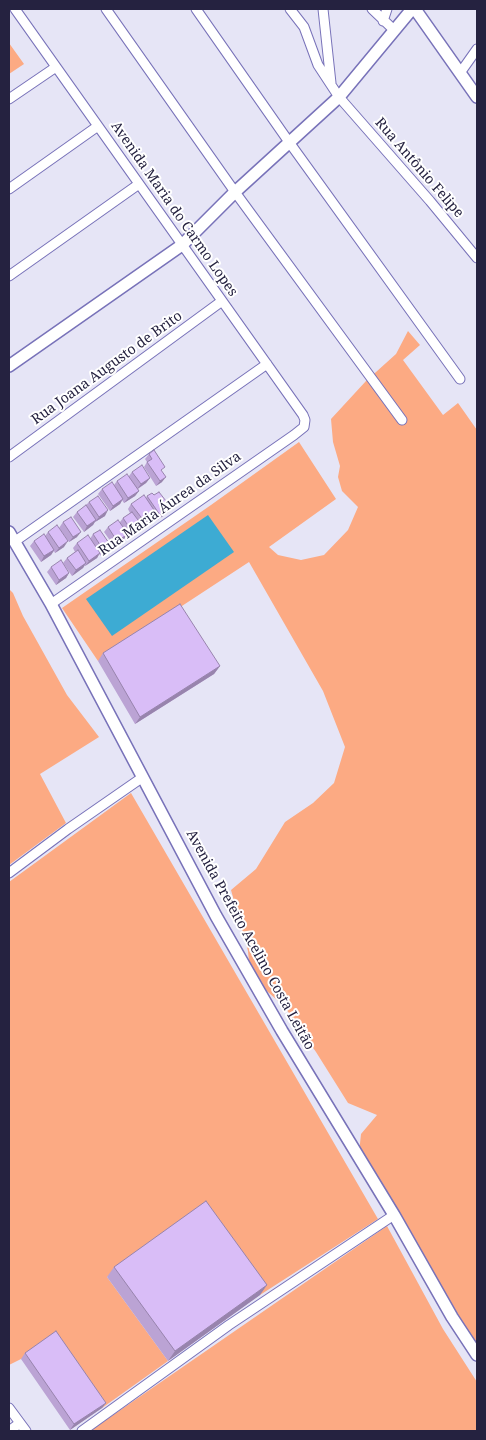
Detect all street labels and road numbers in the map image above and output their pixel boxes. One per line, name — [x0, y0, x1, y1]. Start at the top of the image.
street label: Rua Antônio Felipe — [371, 115, 467, 221]
street label: Avenida Maria do Carmo Lopes — [107, 118, 241, 300]
street label: Rua Joana Augusto de Brito — [28, 308, 186, 428]
street label: Rua Maria Áurea da Silva — [96, 448, 244, 560]
street label: Avenida Prefeito Acelino Costa Leitão — [182, 827, 318, 1053]

